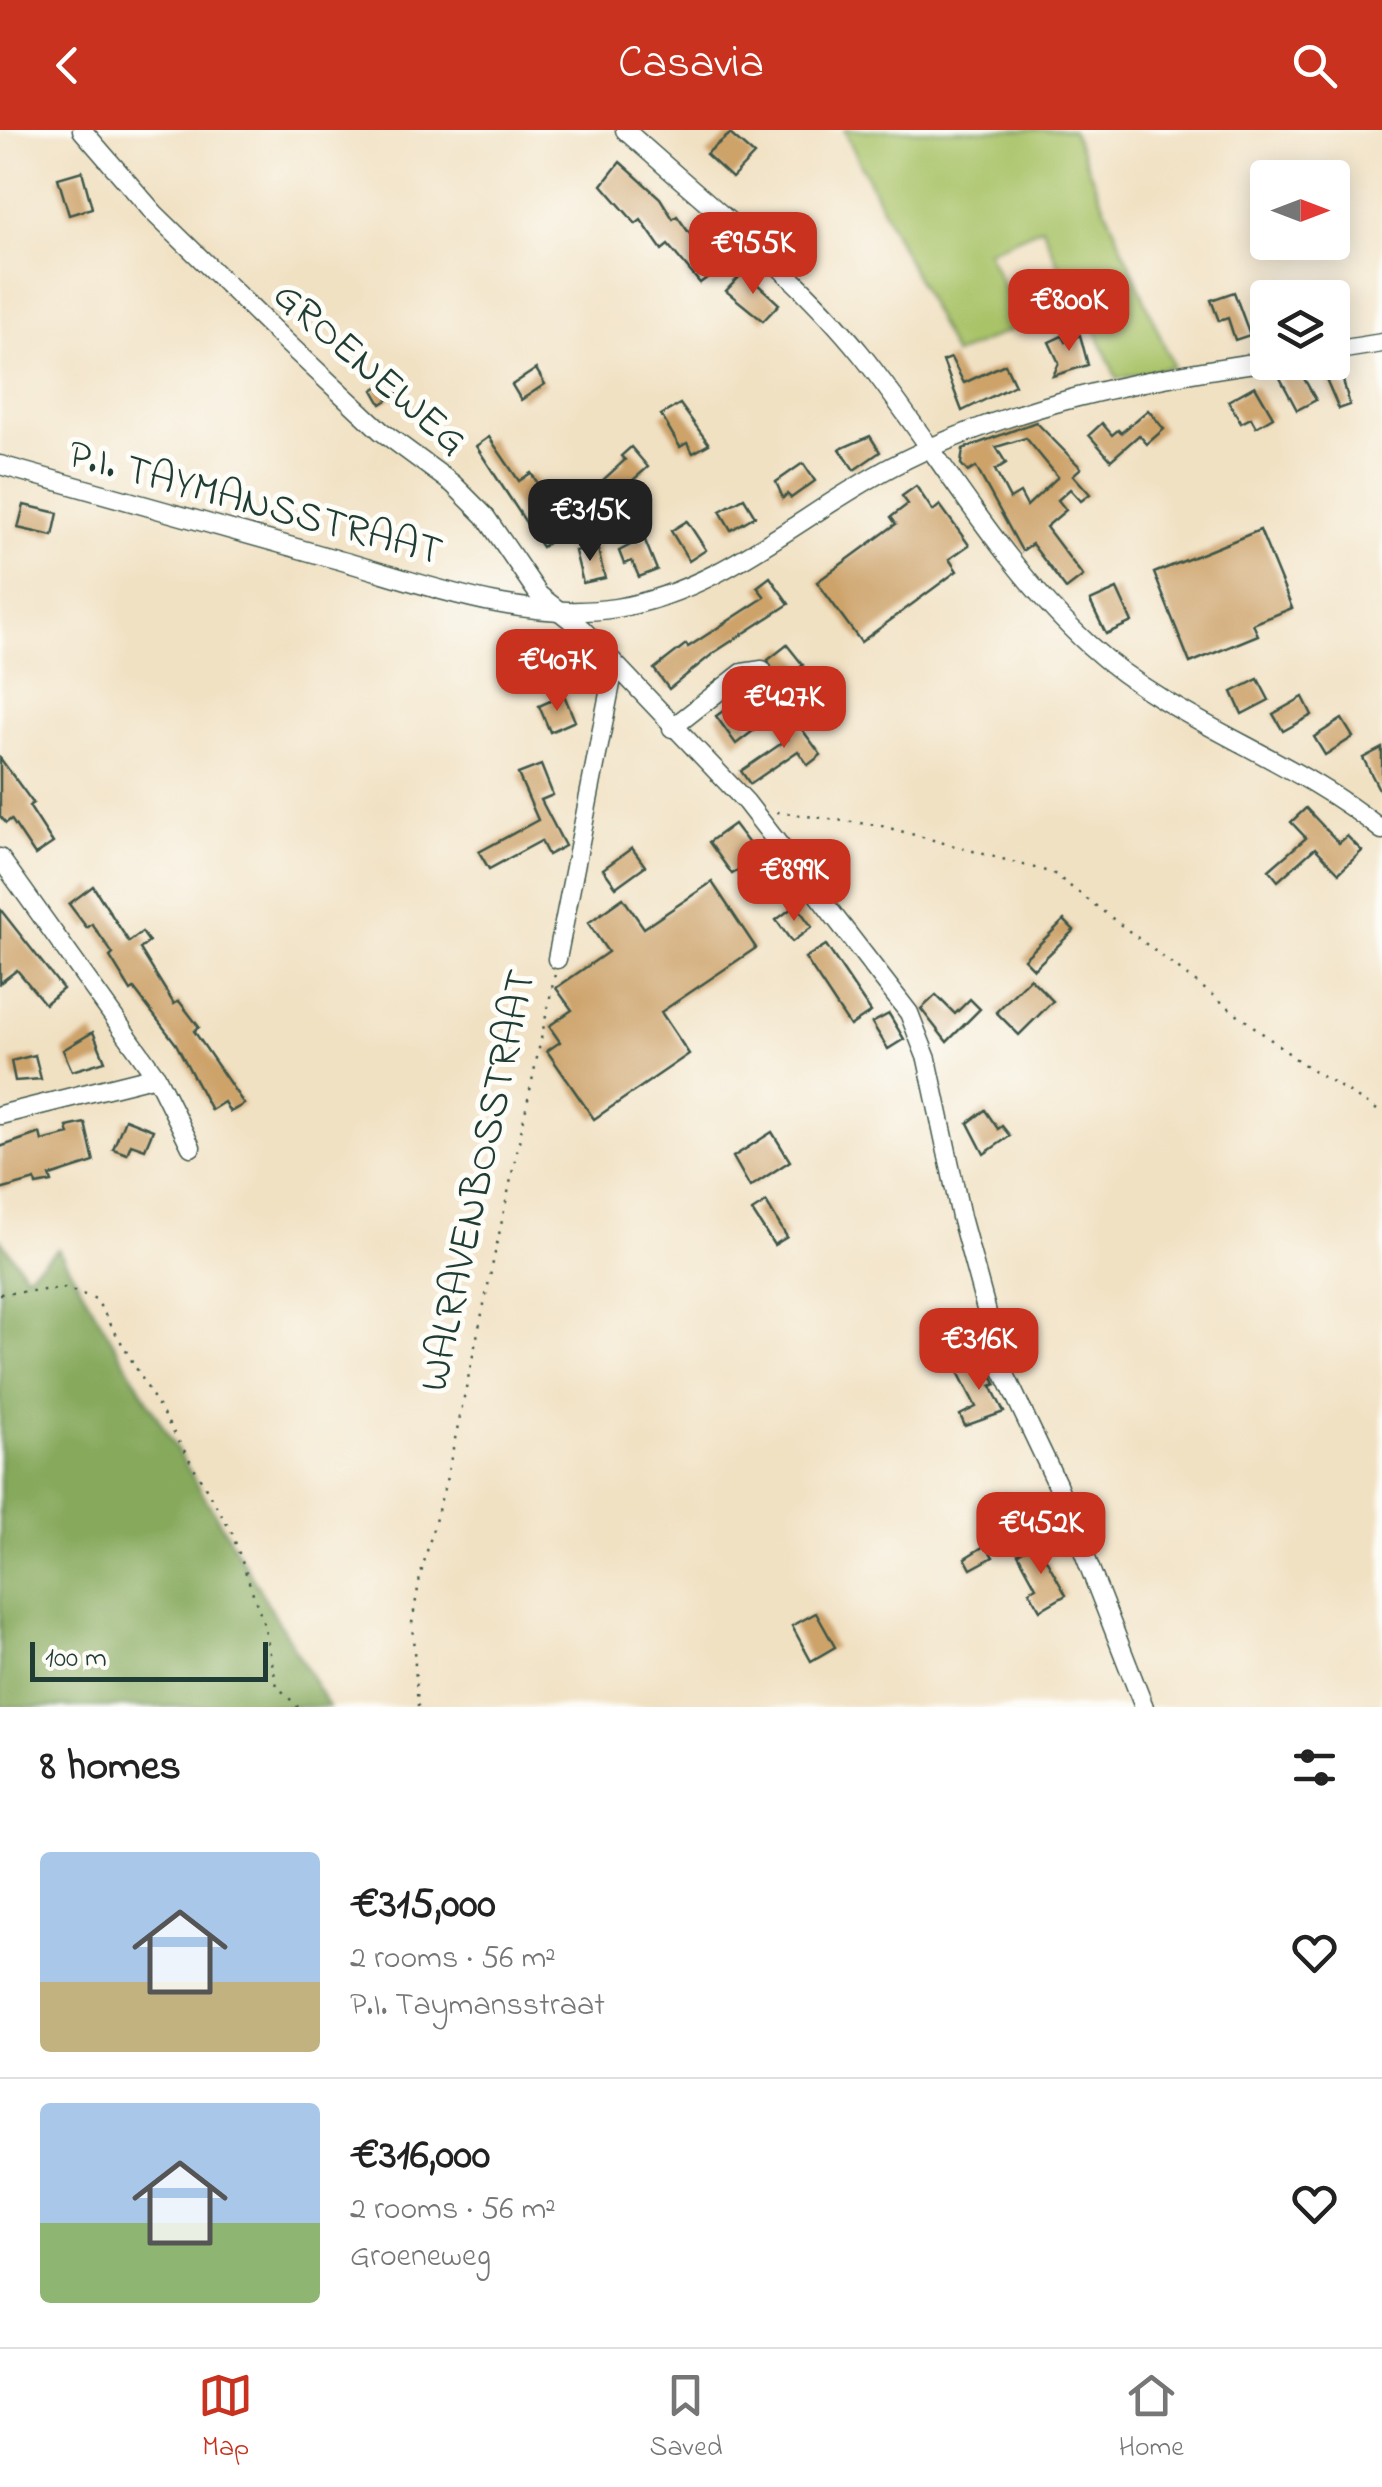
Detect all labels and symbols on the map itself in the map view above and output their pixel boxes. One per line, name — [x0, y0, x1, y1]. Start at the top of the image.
north arrow — [1250, 160, 1350, 260]
pin: €955K — [683, 212, 823, 297]
street label: GROENEWEG — [258, 267, 480, 472]
pin: €800K — [999, 269, 1139, 354]
street label: P.I. TAYMANSSTRAAT — [61, 425, 449, 584]
pin: €315K — [520, 479, 660, 564]
pin: €407K — [487, 629, 627, 714]
pin: €427K — [714, 666, 854, 751]
pin: €899K — [724, 839, 864, 924]
street label: WALRAVENBOSSTRAAT — [405, 965, 554, 1397]
pin: €316K — [909, 1308, 1049, 1393]
pin: €452K — [971, 1492, 1111, 1577]
scale bar — [30, 1637, 268, 1682]

